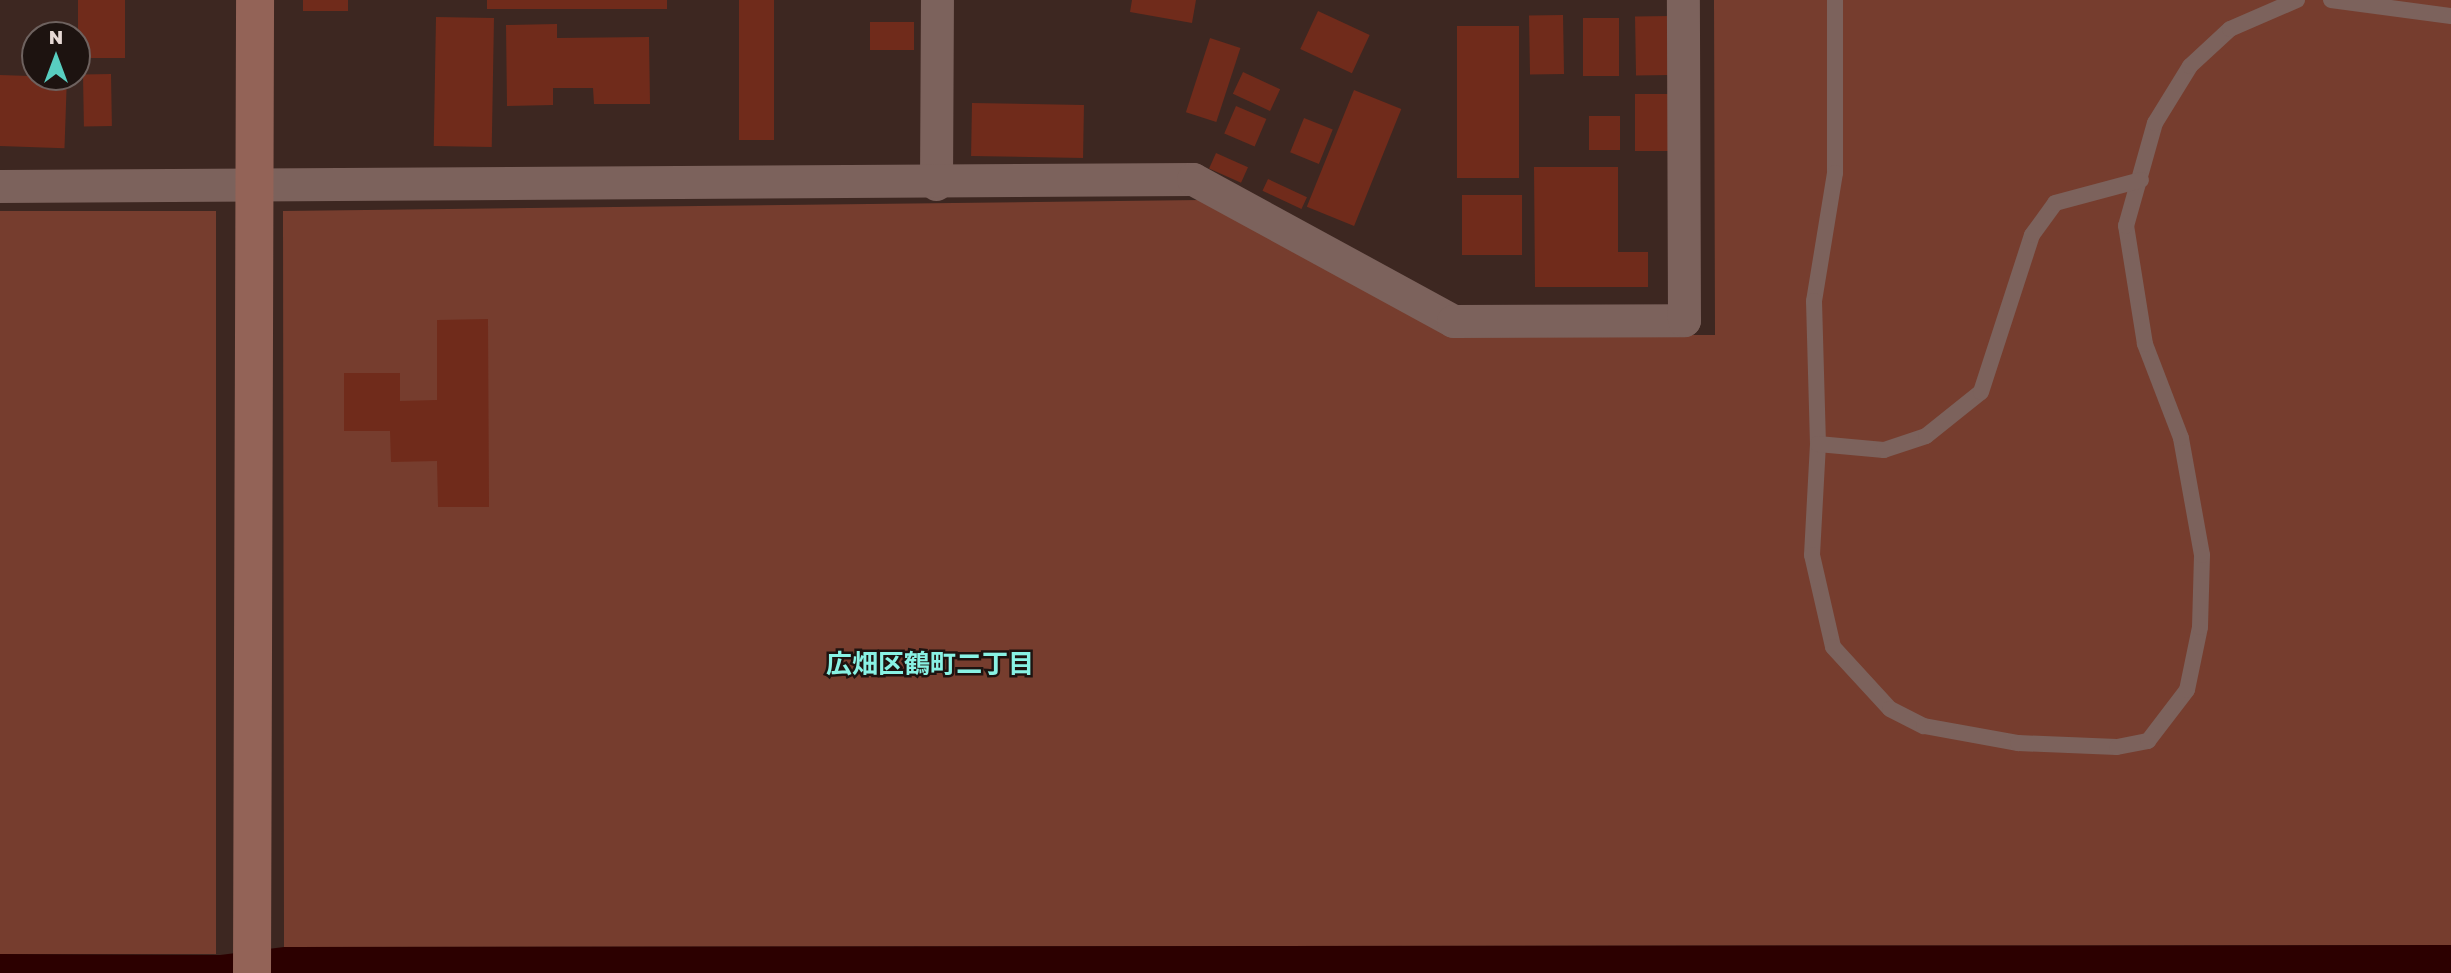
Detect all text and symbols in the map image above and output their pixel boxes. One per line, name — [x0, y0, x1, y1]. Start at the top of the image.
north arrow — [21, 21, 91, 91]
text: N — [49, 25, 63, 48]
district label: 広畑区鶴町二丁目 — [826, 648, 1034, 680]

